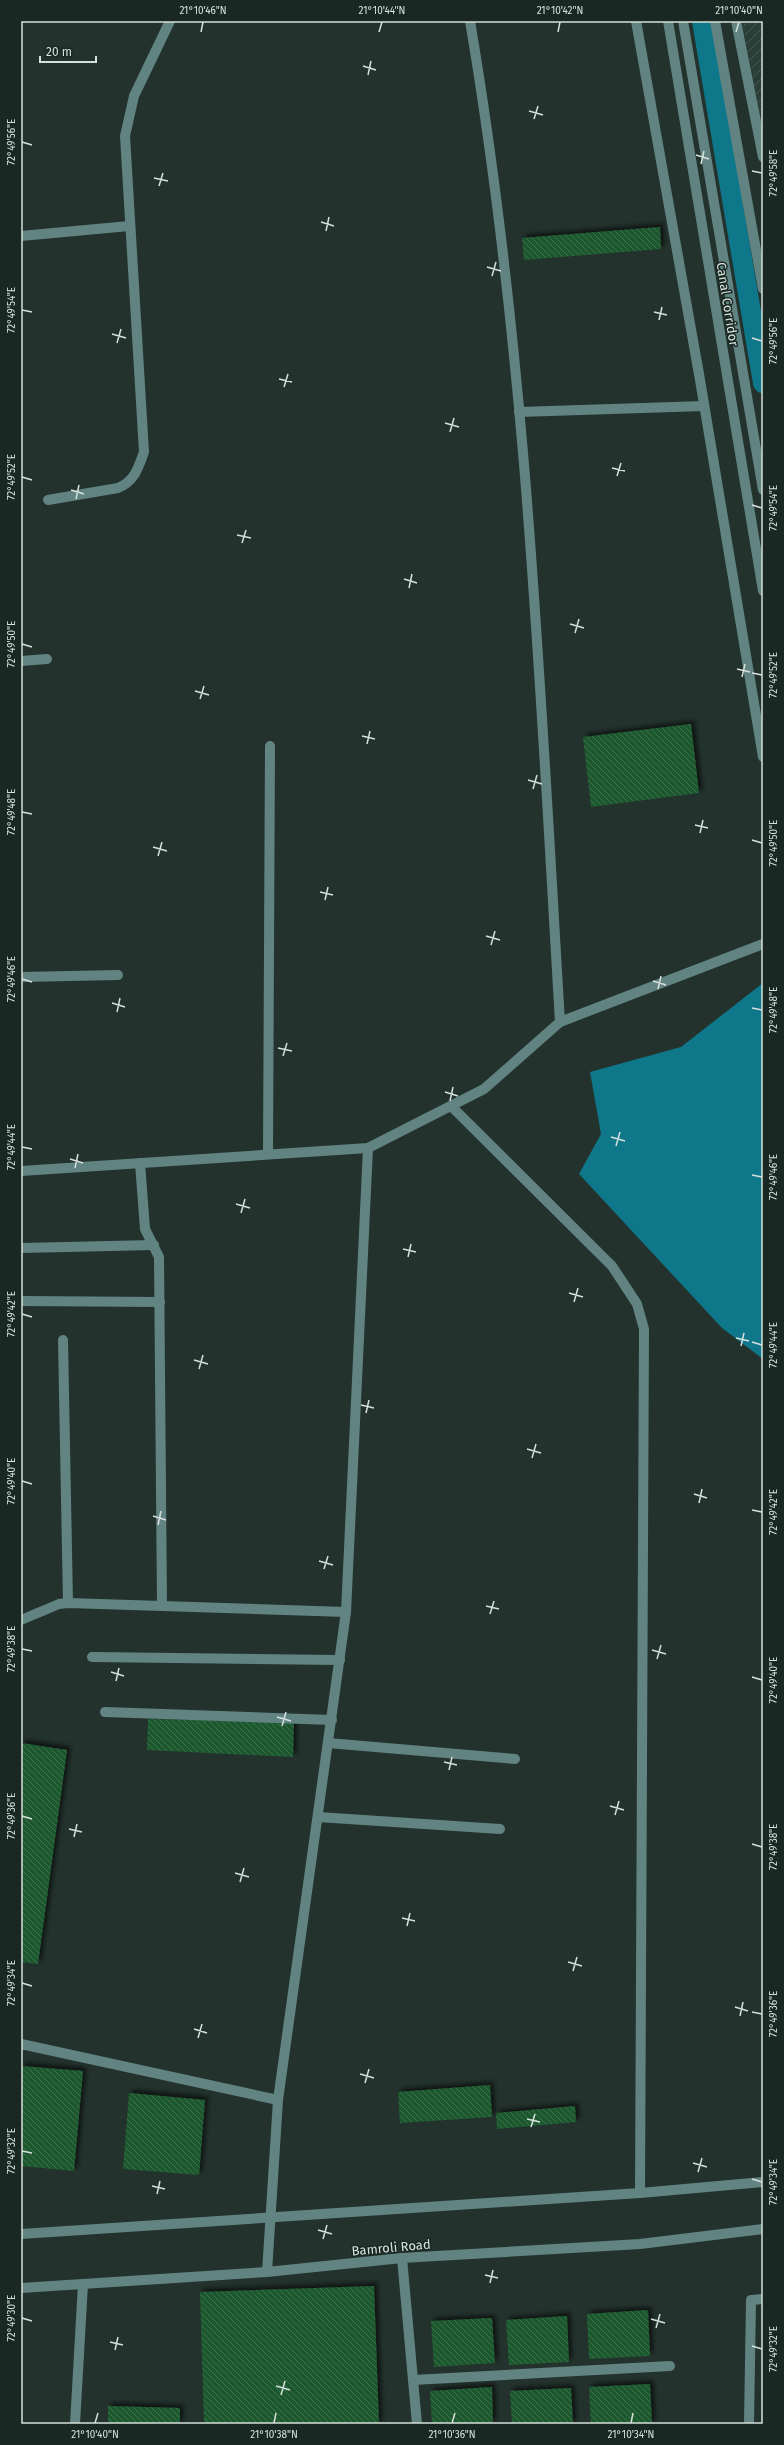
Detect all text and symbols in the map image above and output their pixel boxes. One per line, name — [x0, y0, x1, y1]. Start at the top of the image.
text: 21°10'46"N — [179, 5, 227, 17]
text: 21°10'44"N — [359, 5, 405, 17]
text: 21°10'42"N — [537, 5, 583, 17]
text: 21°10'40"N — [715, 5, 763, 17]
scale bar — [40, 38, 96, 64]
text: 20 m — [46, 45, 72, 59]
text: 72°49'56"E — [6, 119, 18, 165]
text: 72°49'58"E — [768, 150, 780, 196]
street label: Canal Corridor — [713, 261, 742, 347]
text: 72°49'54"E — [6, 287, 18, 333]
text: 72°49'56"E — [768, 318, 780, 364]
text: 72°49'52"E — [6, 454, 18, 500]
text: 72°49'54"E — [768, 485, 780, 531]
text: 72°49'50"E — [6, 621, 18, 667]
text: 72°49'52"E — [768, 652, 780, 698]
text: 72°49'48"E — [6, 789, 18, 835]
text: 72°49'50"E — [768, 820, 780, 866]
text: 72°49'46"E — [6, 956, 18, 1002]
text: 72°49'48"E — [768, 987, 780, 1033]
text: 72°49'44"E — [6, 1124, 18, 1170]
text: 72°49'46"E — [768, 1154, 780, 1200]
text: 72°49'42"E — [6, 1291, 18, 1337]
text: 72°49'44"E — [768, 1322, 780, 1368]
text: 72°49'40"E — [6, 1458, 18, 1504]
text: 72°49'42"E — [768, 1489, 780, 1535]
text: 72°49'38"E — [6, 1626, 18, 1672]
text: 72°49'40"E — [768, 1657, 780, 1703]
text: 72°49'36"E — [6, 1793, 18, 1839]
text: 72°49'38"E — [768, 1824, 780, 1870]
text: 72°49'34"E — [6, 1960, 18, 2006]
text: 72°49'36"E — [768, 1991, 780, 2037]
text: 72°49'32"E — [6, 2128, 18, 2174]
text: 72°49'34"E — [768, 2159, 780, 2205]
street label: Bamroli Road — [351, 2237, 431, 2258]
text: 72°49'30"E — [6, 2295, 18, 2341]
text: 72°49'32"E — [768, 2326, 780, 2372]
text: 21°10'40"N — [71, 2429, 119, 2441]
text: 21°10'38"N — [250, 2429, 298, 2441]
text: 21°10'36"N — [428, 2429, 476, 2441]
text: 21°10'34"N — [608, 2429, 654, 2441]

